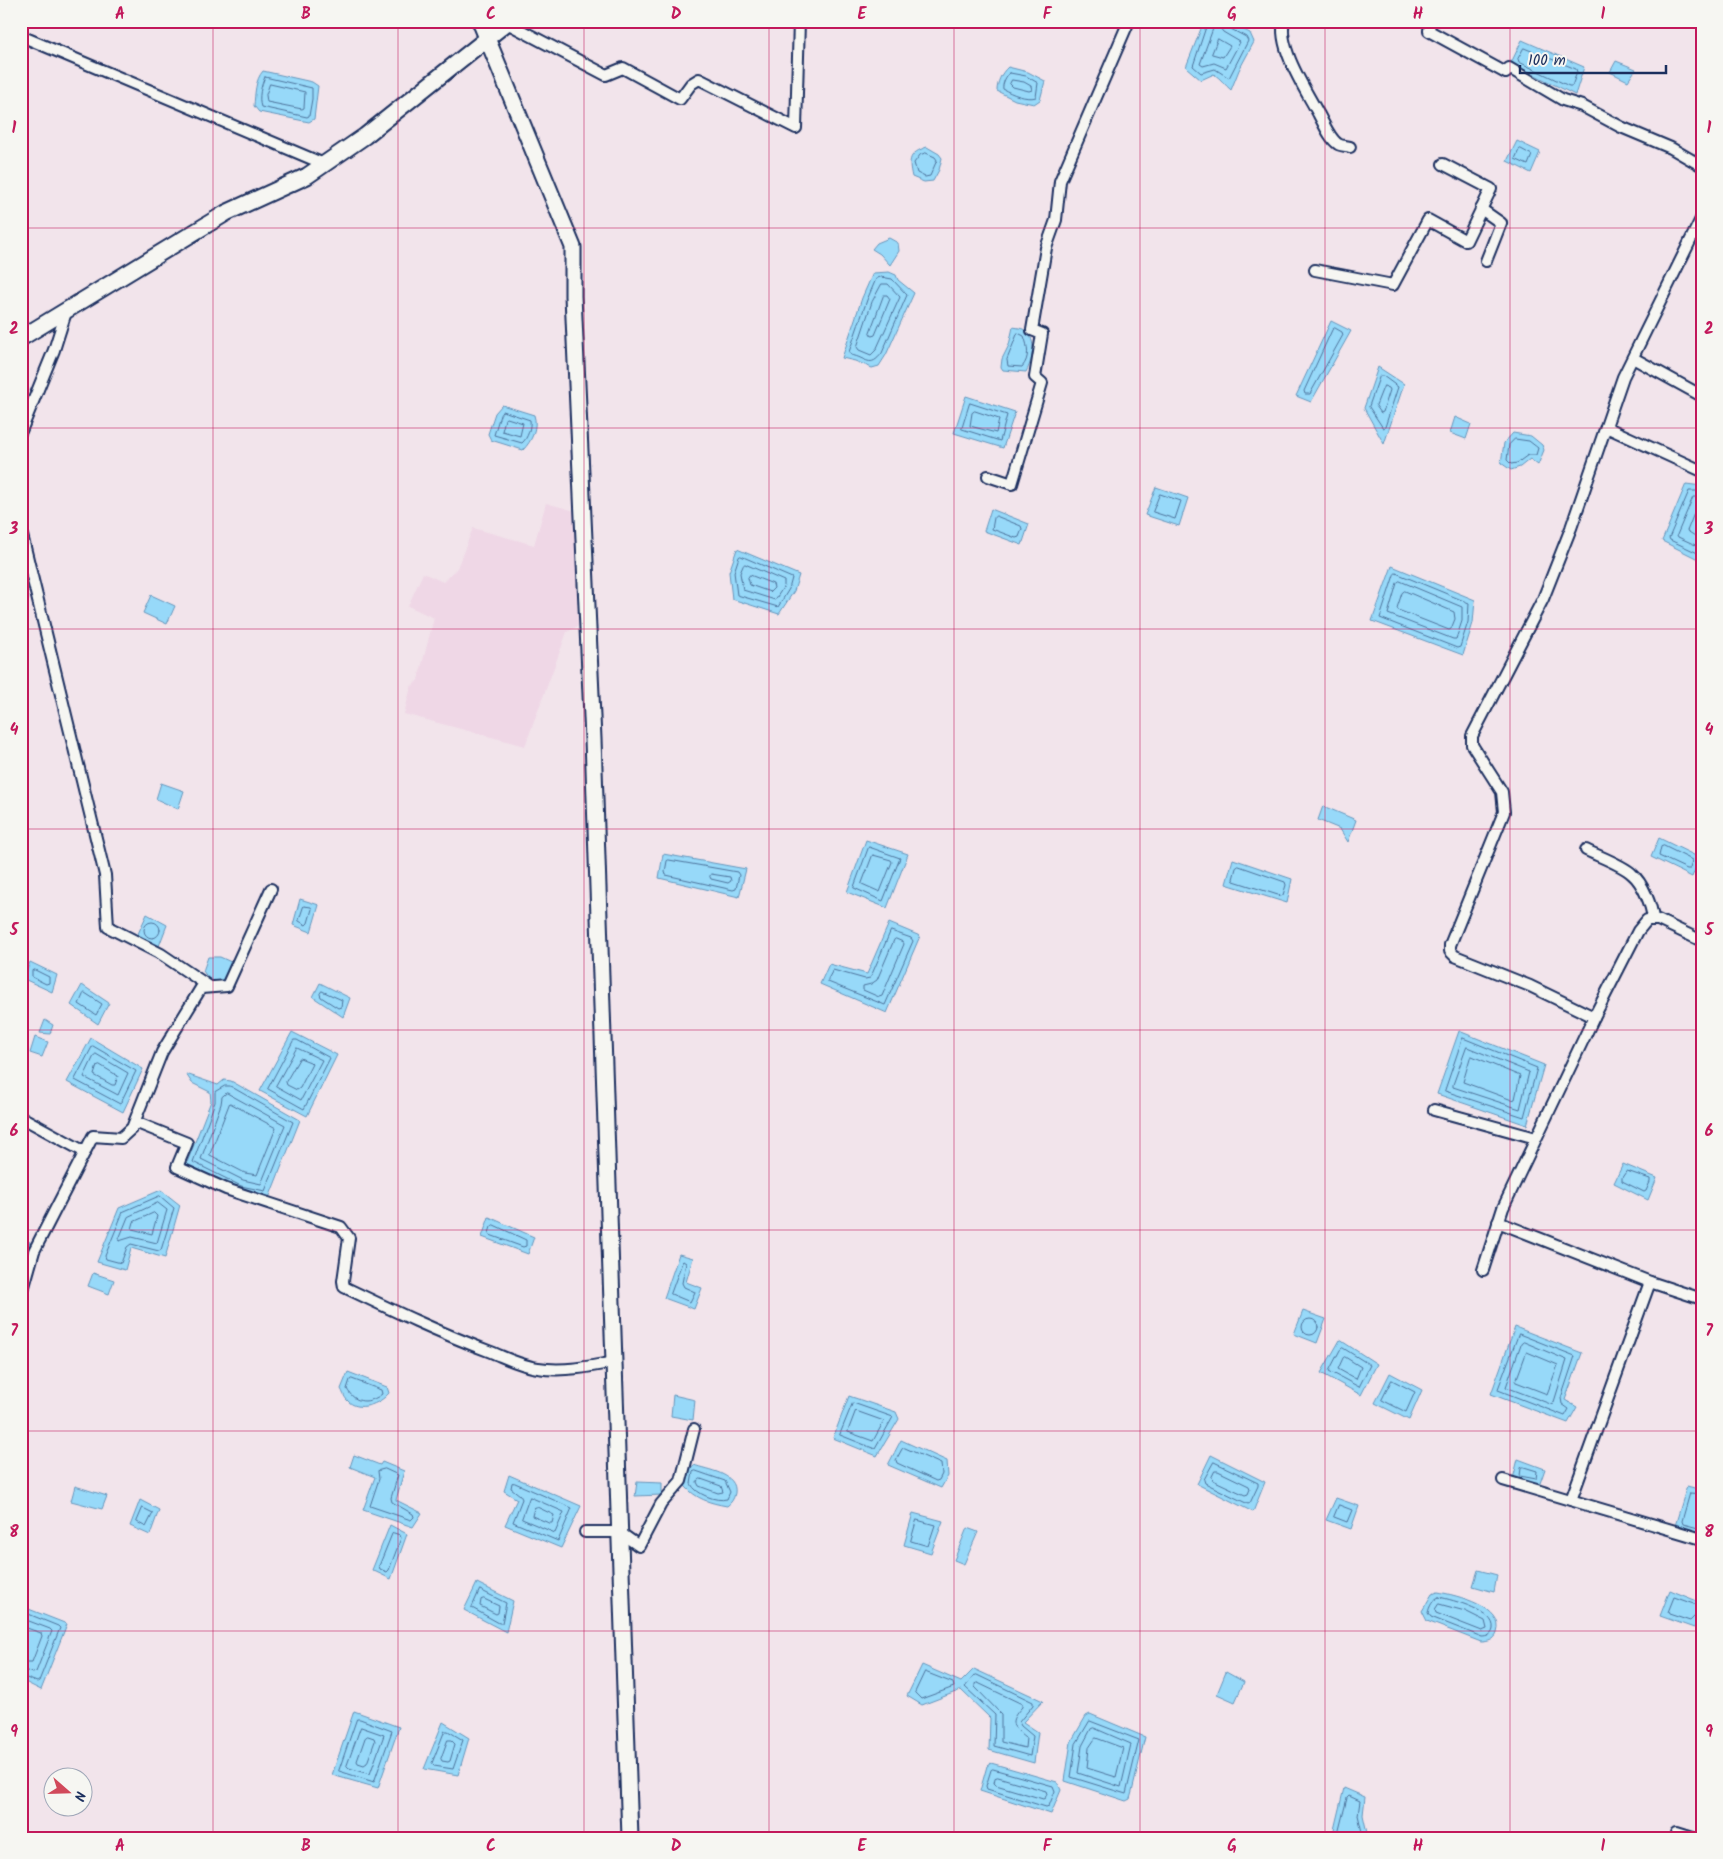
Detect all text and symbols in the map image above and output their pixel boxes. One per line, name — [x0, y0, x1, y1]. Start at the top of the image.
text: A — [115, 2, 125, 27]
text: B — [301, 2, 311, 27]
text: C — [486, 2, 496, 27]
text: D — [671, 2, 682, 27]
text: E — [858, 2, 868, 27]
text: F — [1043, 2, 1053, 27]
text: G — [1227, 2, 1237, 27]
text: H — [1413, 2, 1423, 27]
text: I — [1601, 2, 1606, 27]
scale bar — [1520, 42, 1667, 74]
text: 100 m — [1528, 49, 1566, 73]
text: 1 — [12, 116, 17, 141]
text: 1 — [1707, 116, 1712, 141]
text: 2 — [9, 317, 19, 342]
text: 2 — [1704, 317, 1714, 342]
text: 3 — [9, 517, 19, 542]
text: 3 — [1704, 517, 1714, 542]
text: 4 — [10, 718, 19, 743]
text: 4 — [1705, 718, 1714, 743]
text: 5 — [9, 918, 20, 943]
text: 5 — [1704, 918, 1715, 943]
text: 6 — [10, 1119, 19, 1144]
text: 6 — [1705, 1119, 1714, 1144]
text: 7 — [10, 1319, 18, 1344]
text: 7 — [1705, 1319, 1713, 1344]
text: 8 — [9, 1520, 19, 1545]
text: 8 — [1704, 1520, 1714, 1545]
text: 9 — [10, 1720, 18, 1745]
text: 9 — [1705, 1720, 1713, 1745]
north arrow — [42, 1766, 92, 1816]
text: N — [67, 1788, 91, 1804]
text: A — [115, 1834, 125, 1859]
text: B — [301, 1834, 311, 1859]
text: C — [486, 1834, 496, 1859]
text: D — [671, 1834, 682, 1859]
text: E — [858, 1834, 868, 1859]
text: F — [1043, 1834, 1053, 1859]
text: G — [1227, 1834, 1237, 1859]
text: H — [1413, 1834, 1423, 1859]
text: I — [1601, 1834, 1606, 1859]

